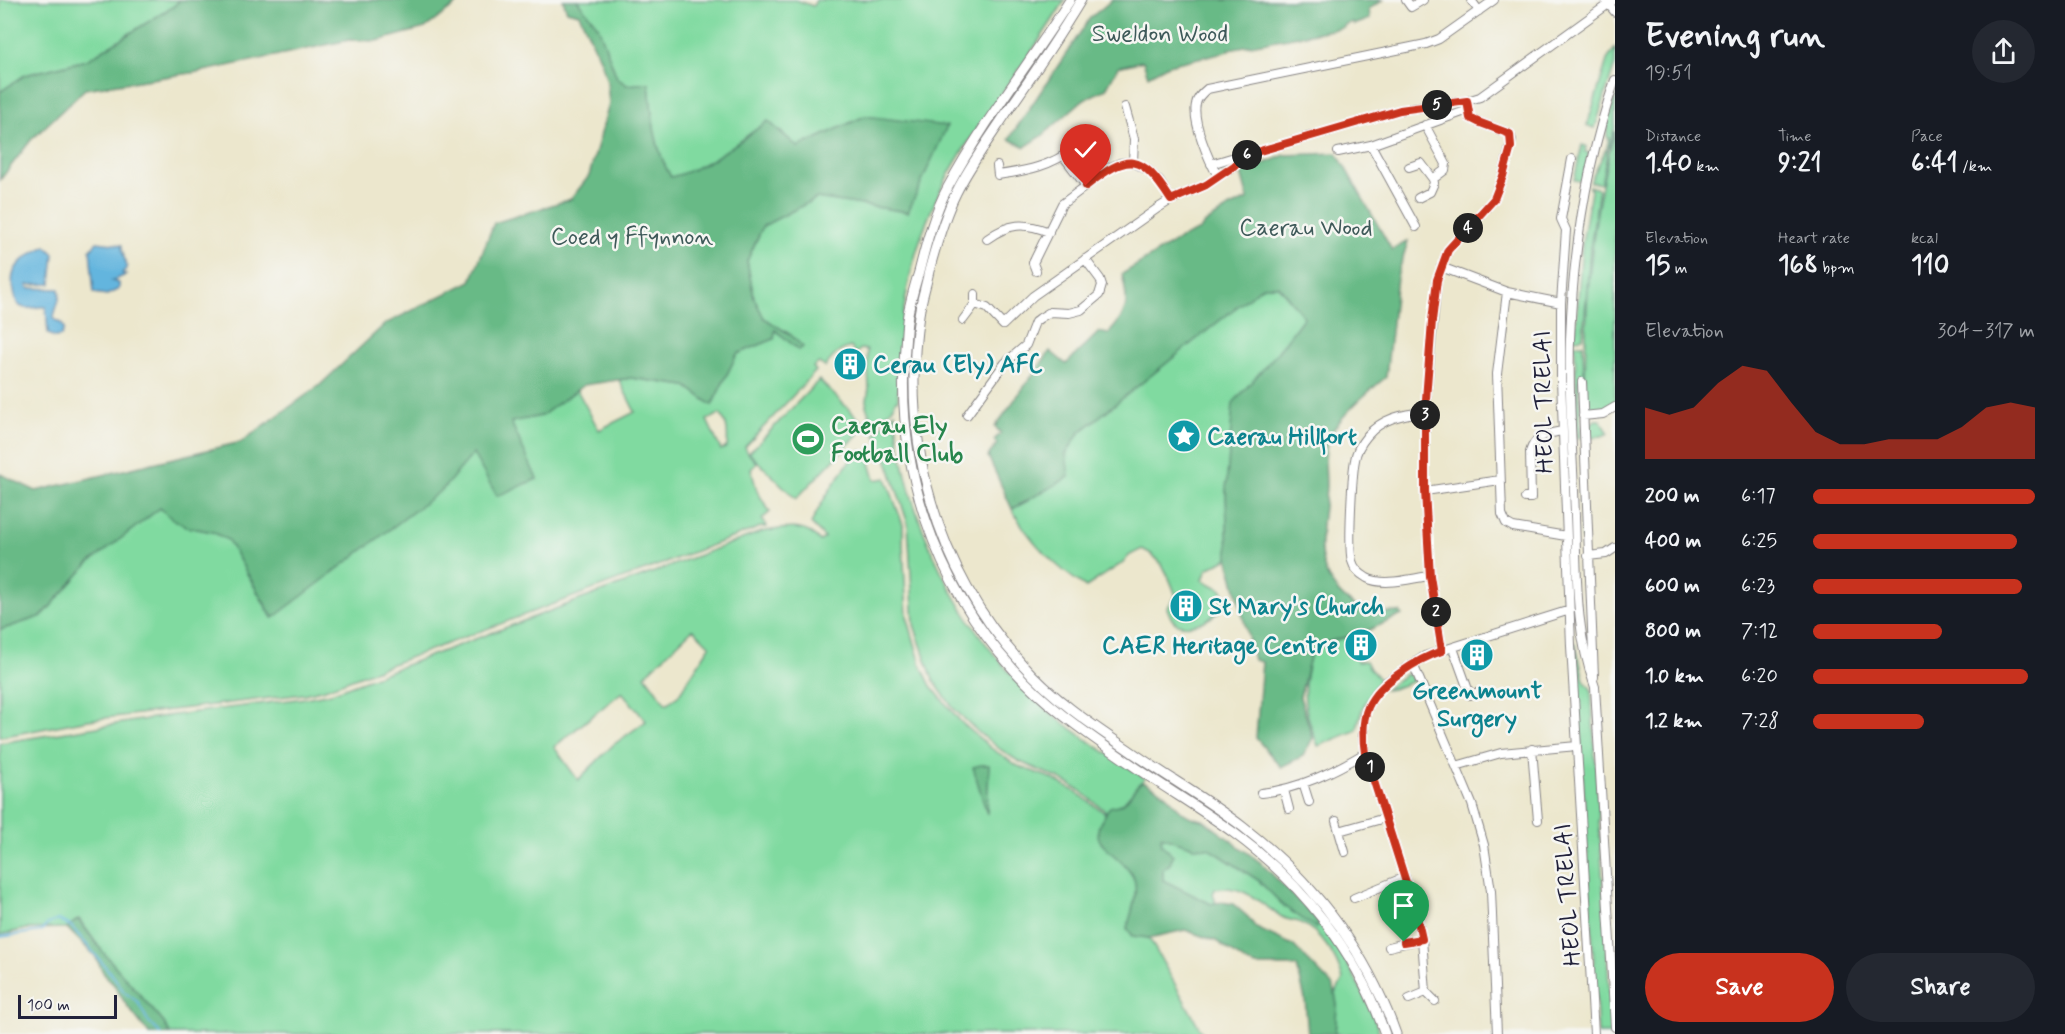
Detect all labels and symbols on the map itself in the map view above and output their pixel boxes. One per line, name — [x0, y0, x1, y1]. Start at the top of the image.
park label: Sweldon Wood — [1092, 19, 1228, 50]
pin: 5 — [1422, 90, 1452, 120]
pin — [1060, 124, 1111, 186]
pin: 6 — [1232, 140, 1262, 170]
park label: Caerau Wood — [1239, 213, 1373, 244]
pin: 4 — [1453, 213, 1483, 243]
park label: Coed y Ffynnon — [551, 222, 713, 253]
street label: HEOL TRELAI — [1528, 330, 1561, 474]
building icon: Cerau (Ely) AFC — [832, 346, 868, 382]
place label: Cerau (Ely) AFC — [873, 350, 1043, 381]
pin: 3 — [1410, 400, 1440, 430]
place label: Caerau Ely Football Club — [831, 411, 963, 470]
place icon: Caerau Hillfort — [1166, 418, 1202, 454]
sports icon: Caerau Ely Football Club — [790, 421, 826, 457]
place label: Caerau Hillfort — [1207, 422, 1357, 455]
building icon: St Mary's Church — [1168, 588, 1204, 624]
place label: St Mary's Church — [1209, 592, 1384, 623]
pin: 2 — [1421, 597, 1451, 627]
building icon: CAER Heritage Centre — [1343, 627, 1379, 663]
place label: CAER Heritage Centre — [1102, 631, 1338, 665]
building icon: Greenmount Surgery — [1459, 637, 1495, 673]
place label: Greenmount Surgery — [1412, 676, 1543, 738]
pin: 1 — [1355, 752, 1385, 782]
street label: HEOL TRELAI — [1548, 822, 1589, 967]
pin — [1378, 880, 1429, 942]
scale bar — [18, 992, 117, 1020]

